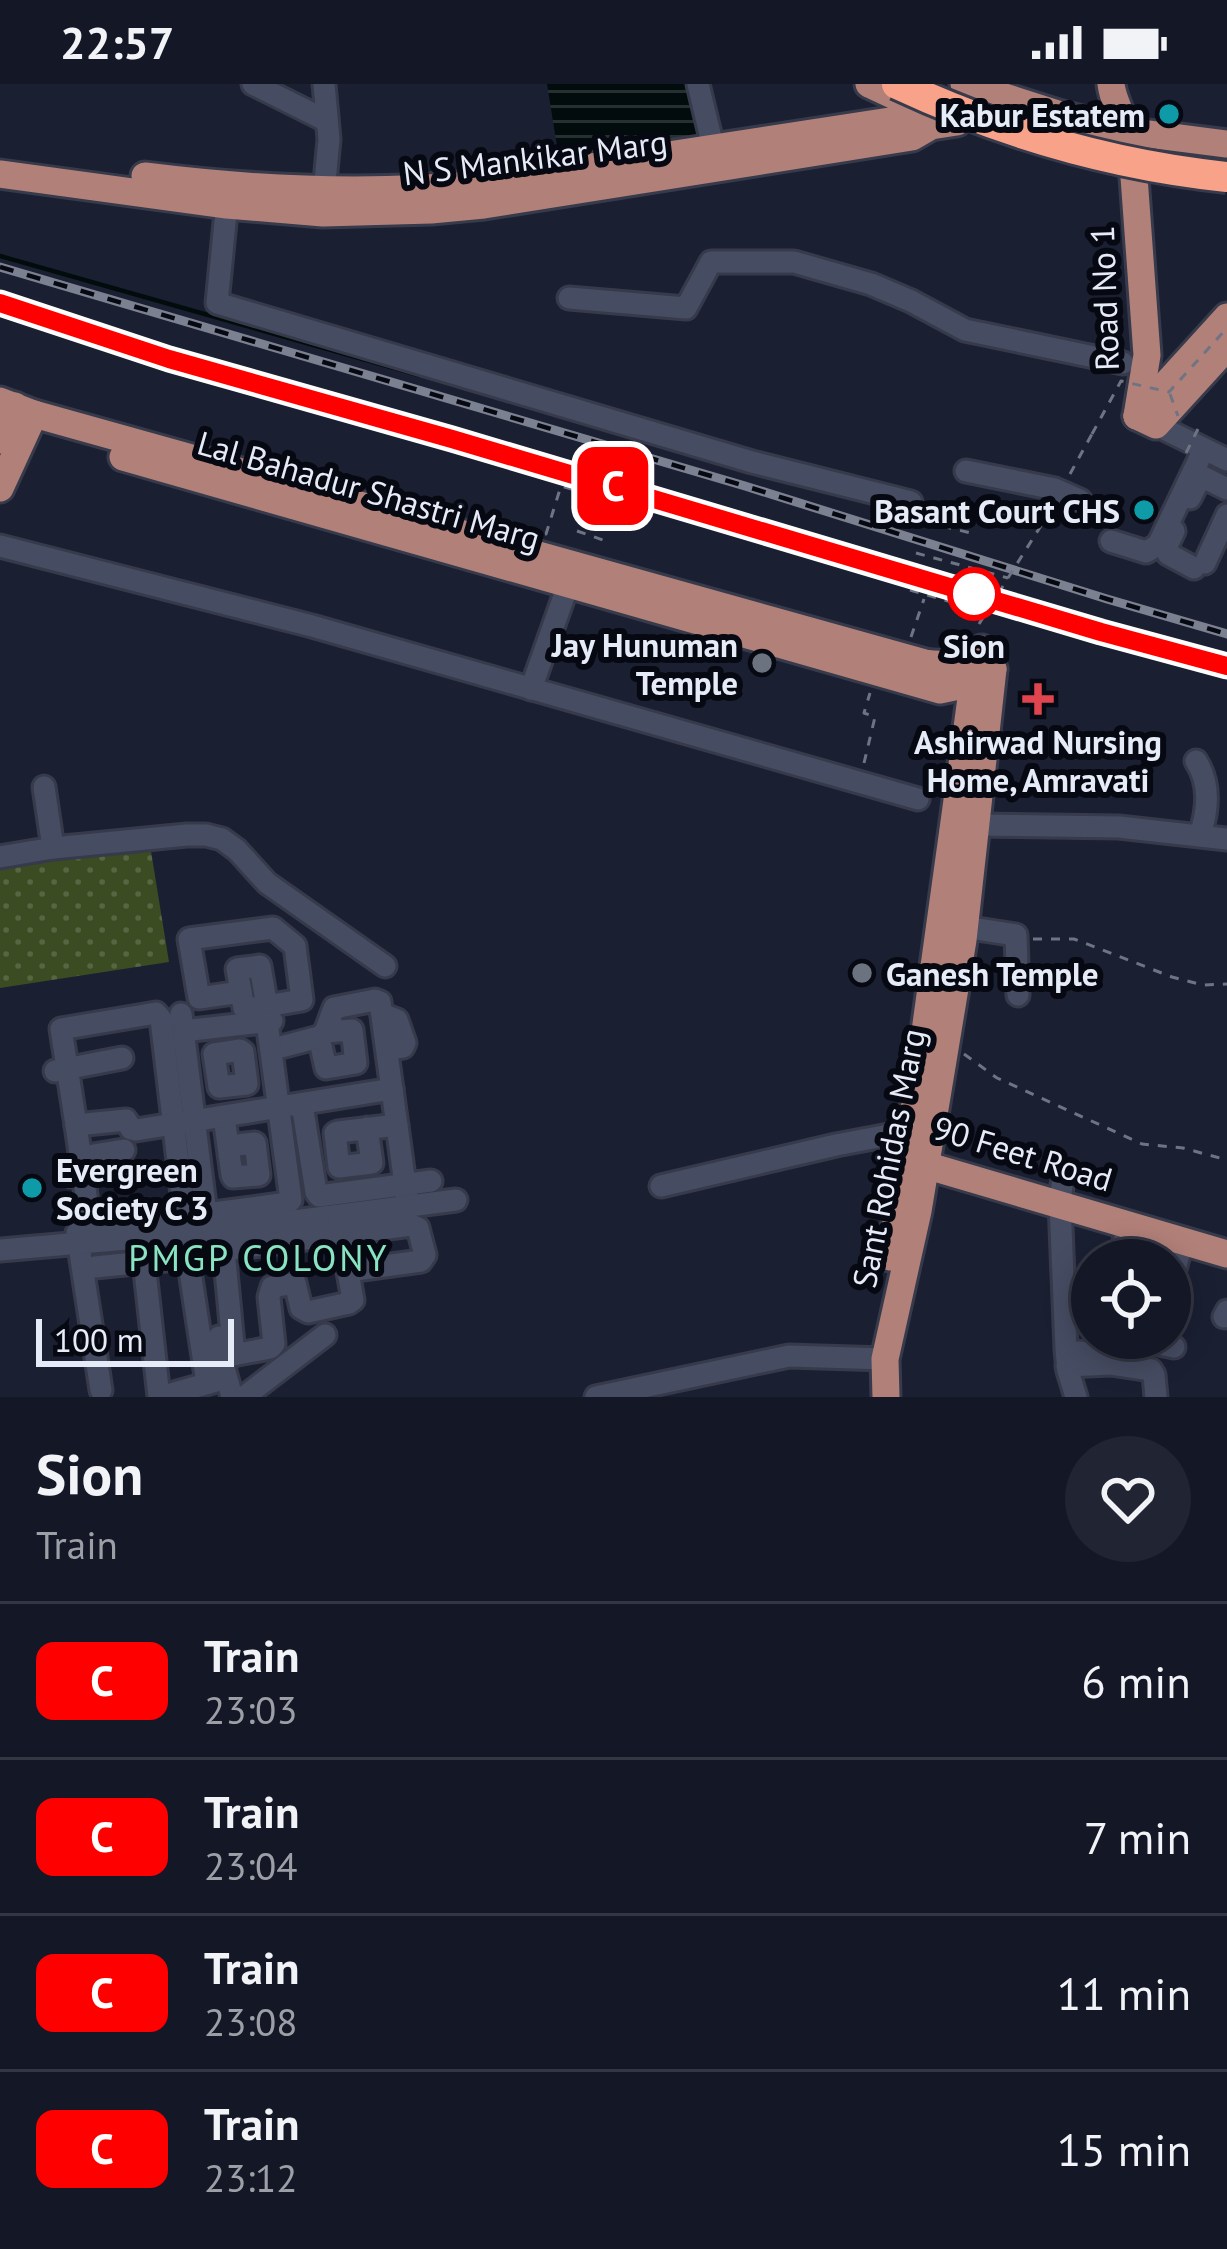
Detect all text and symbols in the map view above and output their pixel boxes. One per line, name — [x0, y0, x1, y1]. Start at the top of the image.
text: 22:57 — [60, 13, 174, 71]
place label: Kabur Estatem — [940, 93, 1145, 136]
marker: Kabur Estatem — [1156, 101, 1182, 127]
street label: N S Mankikar Marg — [400, 119, 670, 195]
street label: Road No 1 — [1080, 225, 1128, 371]
street label: Lal Bahadur Shastri Marg — [193, 421, 545, 559]
line badge: C — [574, 447, 652, 525]
text: C — [601, 458, 625, 513]
place label: Basant Court CHS — [874, 489, 1120, 532]
marker: Basant Court CHS — [1131, 497, 1157, 523]
marker: Sion — [949, 569, 999, 619]
place label: Jay Hunuman Temple — [551, 623, 738, 704]
place label: Sion — [943, 624, 1005, 667]
marker: Jay Hunuman Temple — [749, 650, 775, 676]
marker: Ashirwad Nursing Home, Amravati — [1022, 683, 1054, 715]
place label: Ashirwad Nursing Home, Amravati — [914, 720, 1162, 801]
place label: Ganesh Temple — [886, 952, 1098, 995]
marker: Ganesh Temple — [849, 960, 875, 986]
street label: Sant Rohidas Marg — [842, 1025, 934, 1291]
street label: 90 Feet Road — [928, 1105, 1118, 1201]
place label: Evergreen Society C 3 — [56, 1148, 209, 1229]
marker: Evergreen Society C 3 — [19, 1175, 45, 1201]
district label: PMGP COLONY — [128, 1234, 390, 1281]
map controls — [1071, 1239, 1191, 1359]
button: locate — [1071, 1239, 1191, 1359]
scale bar — [36, 1313, 234, 1366]
text: 100 m — [54, 1318, 144, 1361]
button: heart — [1065, 1436, 1191, 1562]
text: Sion — [36, 1437, 143, 1511]
text: Train — [36, 1519, 118, 1570]
text: Train — [204, 1626, 300, 1684]
text: 6 min — [1081, 1652, 1191, 1710]
text: C — [90, 1653, 114, 1708]
text: 23:03 — [204, 1684, 298, 1735]
text: Train — [204, 1782, 300, 1840]
text: 7 min — [1084, 1808, 1191, 1866]
text: C — [90, 1809, 114, 1864]
text: 23:04 — [204, 1840, 298, 1891]
text: Train — [204, 1938, 300, 1996]
text: 11 min — [1057, 1964, 1191, 2022]
text: C — [90, 1965, 114, 2020]
text: 23:08 — [204, 1996, 298, 2047]
text: Train — [204, 2094, 300, 2152]
text: 15 min — [1057, 2120, 1191, 2178]
text: C — [90, 2121, 114, 2176]
text: 23:12 — [204, 2152, 298, 2203]

